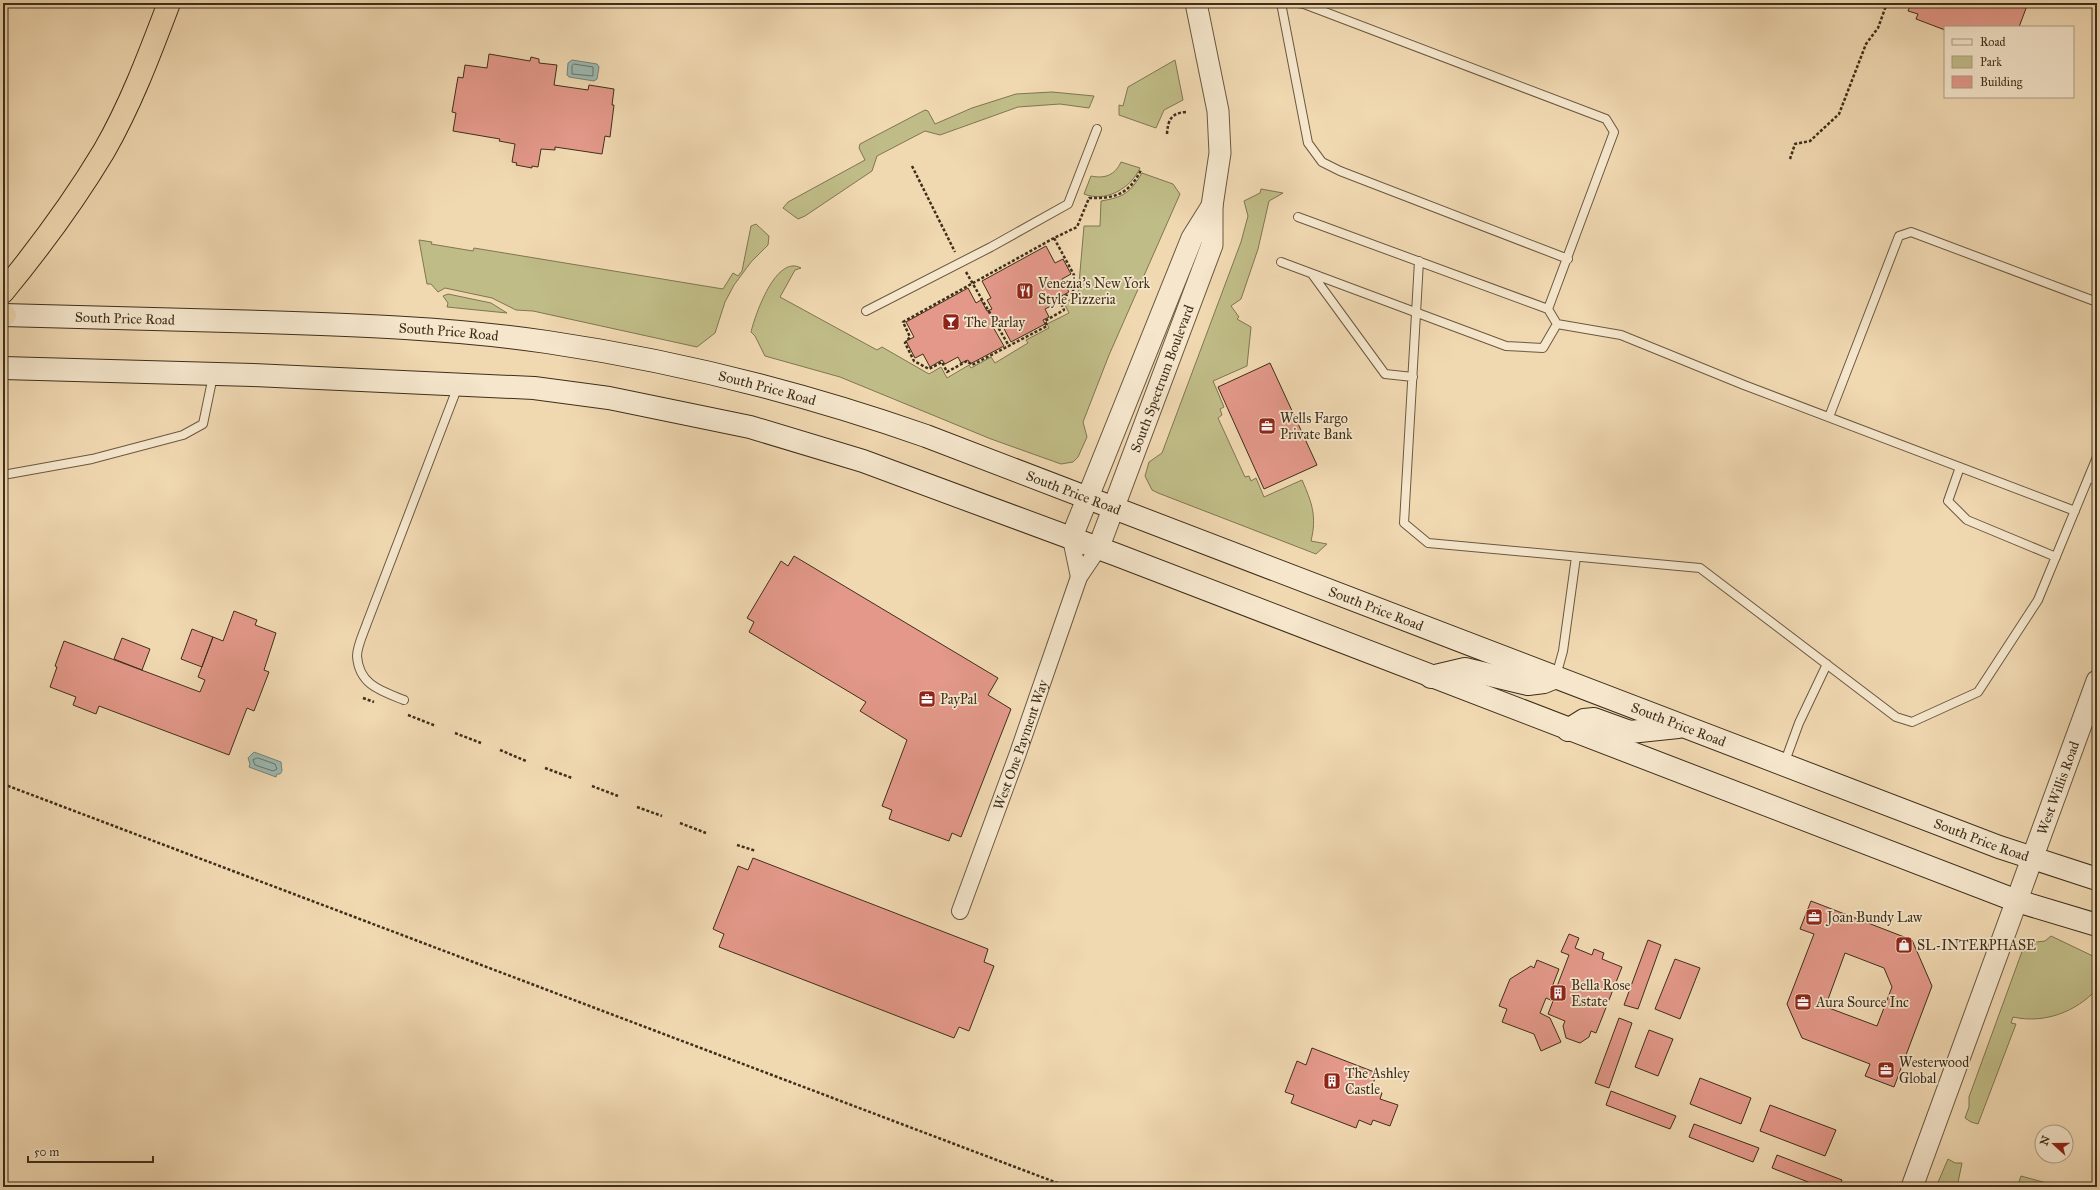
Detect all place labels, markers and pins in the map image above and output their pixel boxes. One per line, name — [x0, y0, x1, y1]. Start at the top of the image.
place label: Venezia's New York Style Pizzeria — [1037, 275, 1151, 308]
restaurant icon: Venezia's New York Style Pizzeria — [1015, 281, 1035, 301]
bar icon: The Parlay — [941, 312, 961, 332]
place label: The Parlay — [964, 314, 1026, 331]
place label: Wells Fargo Private Bank — [1280, 410, 1353, 443]
office icon: Wells Fargo Private Bank — [1257, 416, 1277, 436]
office icon: PayPal — [917, 689, 937, 709]
place label: PayPal — [940, 691, 978, 708]
office icon: Joan Bundy Law — [1804, 907, 1824, 927]
place label: Joan Bundy Law — [1825, 909, 1923, 927]
shop icon: SL-INTERPHASE — [1894, 935, 1914, 955]
place label: SL-INTERPHASE — [1917, 937, 2036, 954]
place label: Bella Rose Estate — [1571, 977, 1631, 1010]
building icon: Bella Rose Estate — [1548, 983, 1568, 1003]
office icon: Aura Source Inc — [1793, 992, 1813, 1012]
place label: Aura Source Inc — [1815, 994, 1909, 1011]
place label: Westerwood Global — [1899, 1054, 1969, 1087]
office icon: Westerwood Global — [1876, 1060, 1896, 1080]
place label: The Ashley Castle — [1345, 1065, 1410, 1098]
building icon: The Ashley Castle — [1322, 1071, 1342, 1091]

